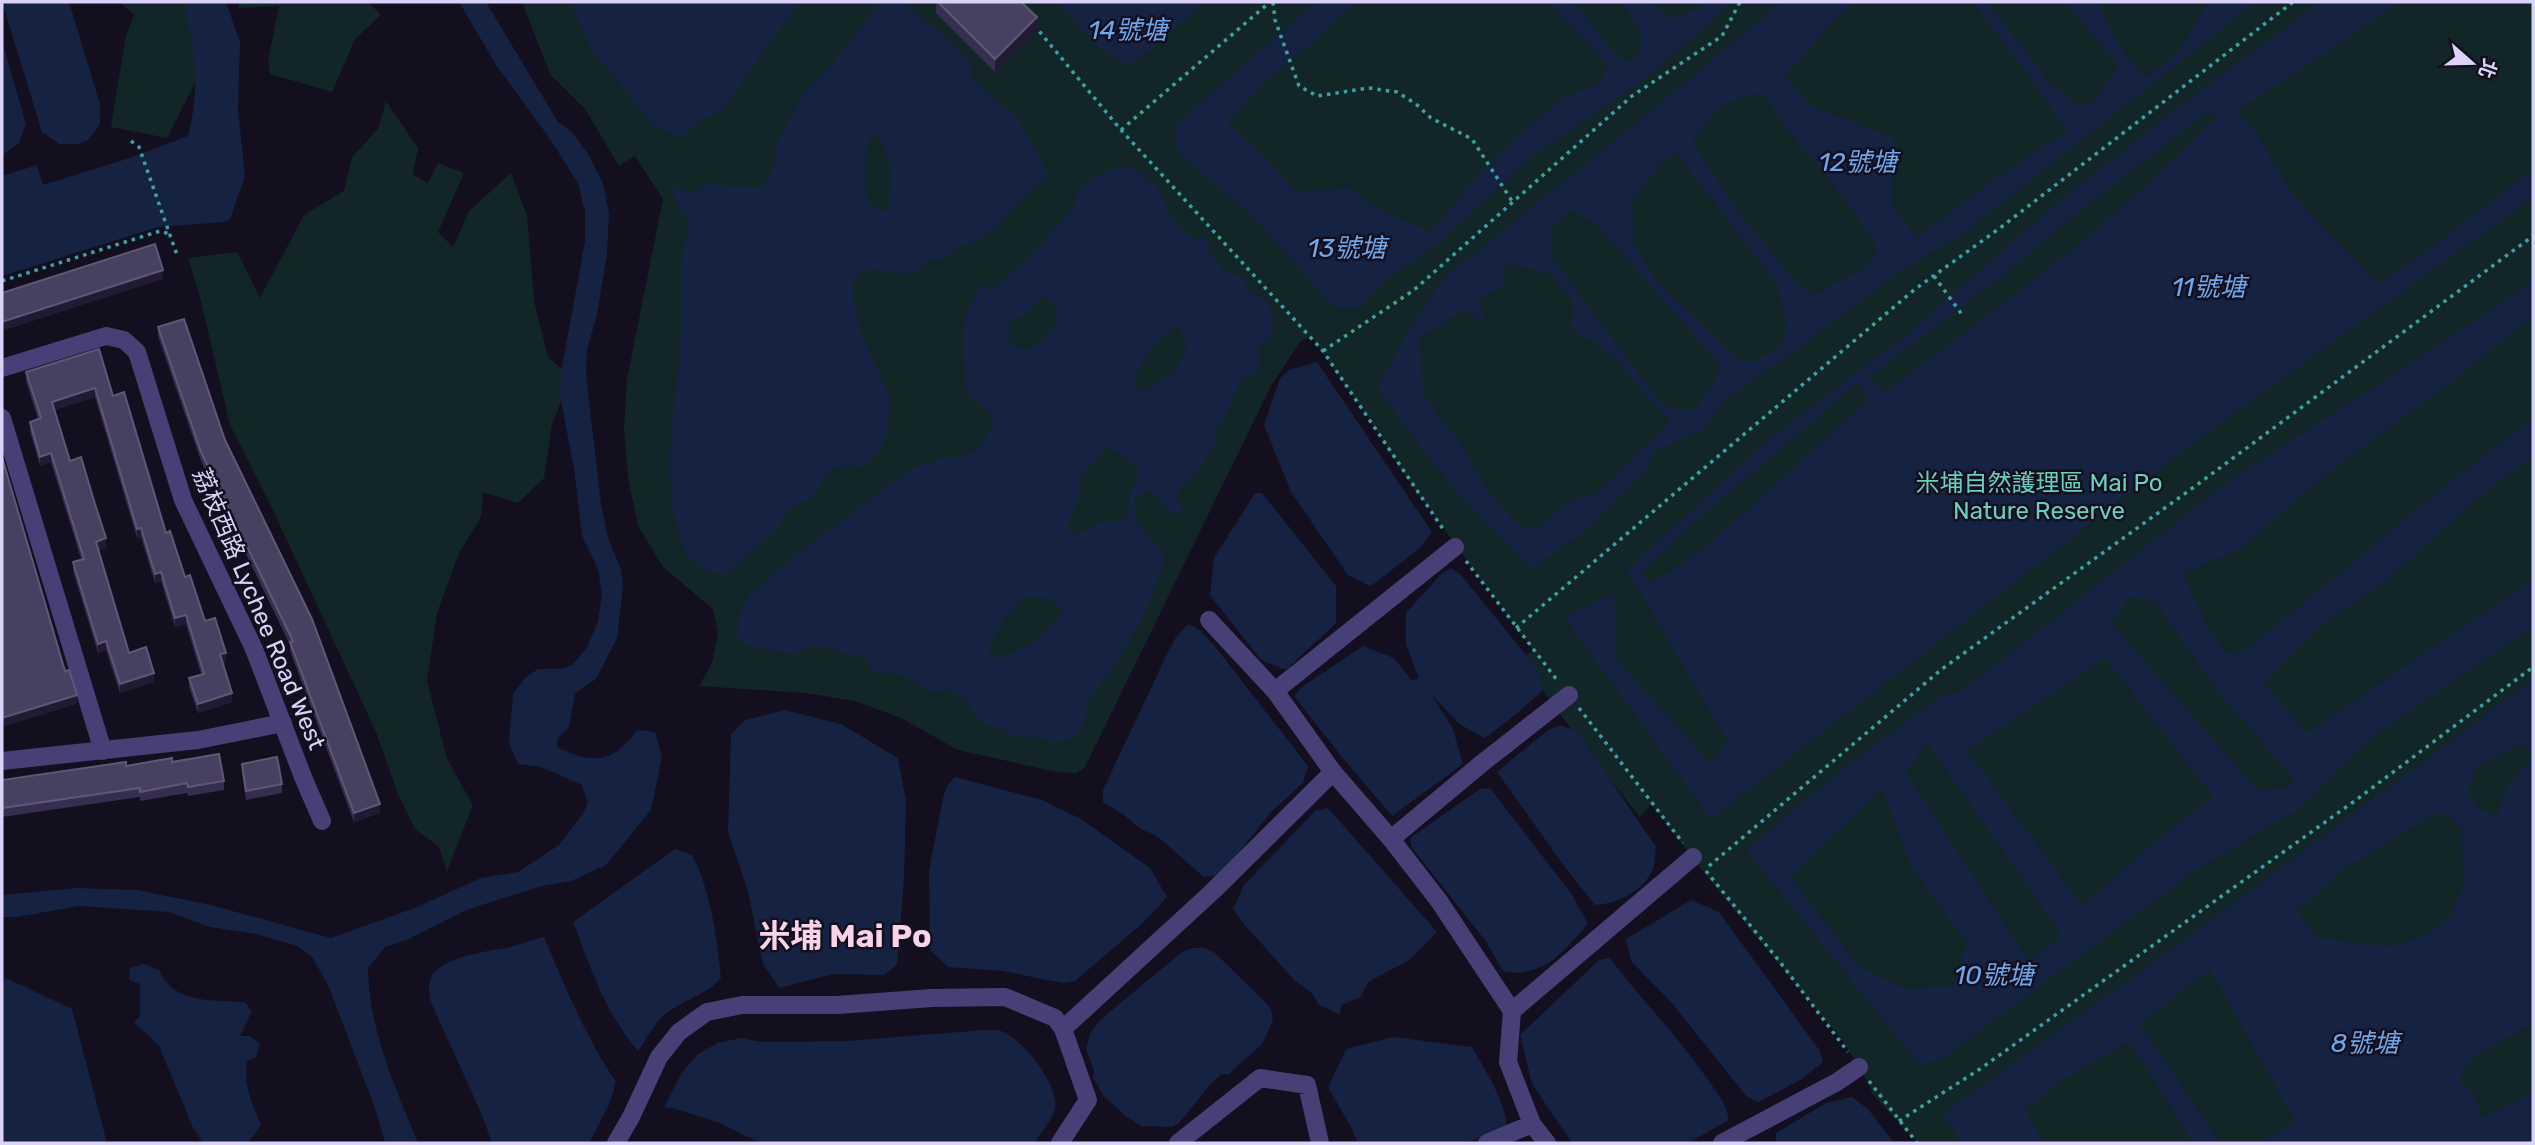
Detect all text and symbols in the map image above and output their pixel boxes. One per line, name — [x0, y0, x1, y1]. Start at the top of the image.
water label: 14號塘 — [1088, 15, 1172, 46]
north arrow — [2437, 28, 2507, 98]
text: 北 — [2473, 56, 2502, 82]
water label: 12號塘 — [1819, 147, 1901, 178]
water label: 13號塘 — [1308, 233, 1390, 264]
water label: 11號塘 — [2172, 272, 2250, 303]
street label: 荔枝西路 Lychee Road West — [187, 464, 331, 754]
park label: 米埔自然護理區 Mai Po Nature Reserve — [1916, 469, 2162, 525]
district label: 米埔 Mai Po — [758, 917, 932, 955]
water label: 10號塘 — [1954, 960, 2038, 991]
water label: 8號塘 — [2331, 1028, 2403, 1059]

